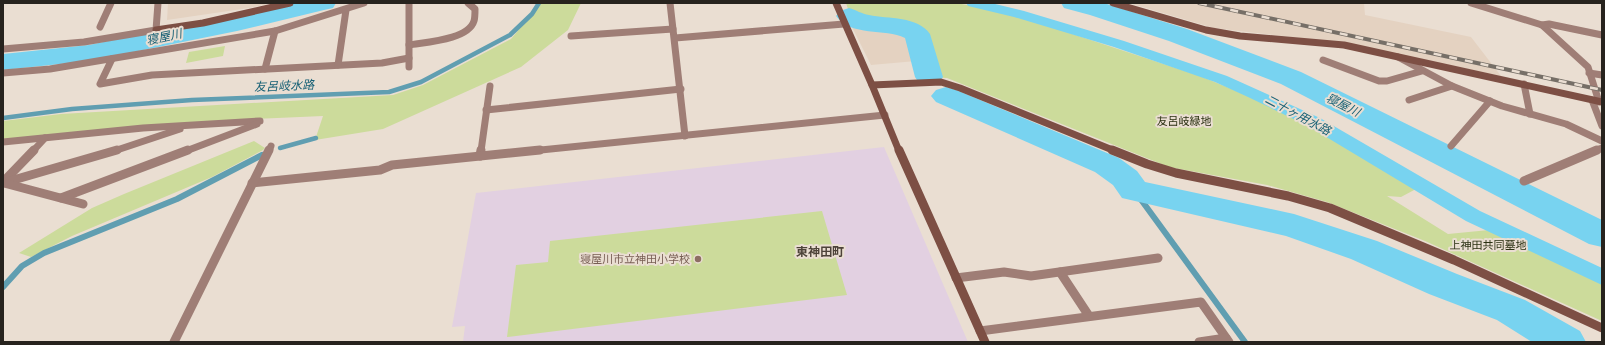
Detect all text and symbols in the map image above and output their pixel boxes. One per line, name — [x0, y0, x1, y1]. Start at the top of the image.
water label: 寝屋川 — [145, 26, 185, 48]
water label: 友呂岐水路 — [254, 78, 315, 94]
water label: 寝屋川 — [1324, 91, 1364, 120]
water label: 二十ヶ用水路 — [1263, 92, 1334, 139]
park label: 友呂岐緑地 — [1157, 115, 1212, 128]
park label: 上神田共同墓地 — [1450, 239, 1527, 252]
district label: 東神田町 — [796, 245, 844, 259]
place label: 寝屋川市立神田小学校 — [580, 253, 690, 266]
marker: 寝屋川市立神田小学校 — [693, 254, 703, 264]

